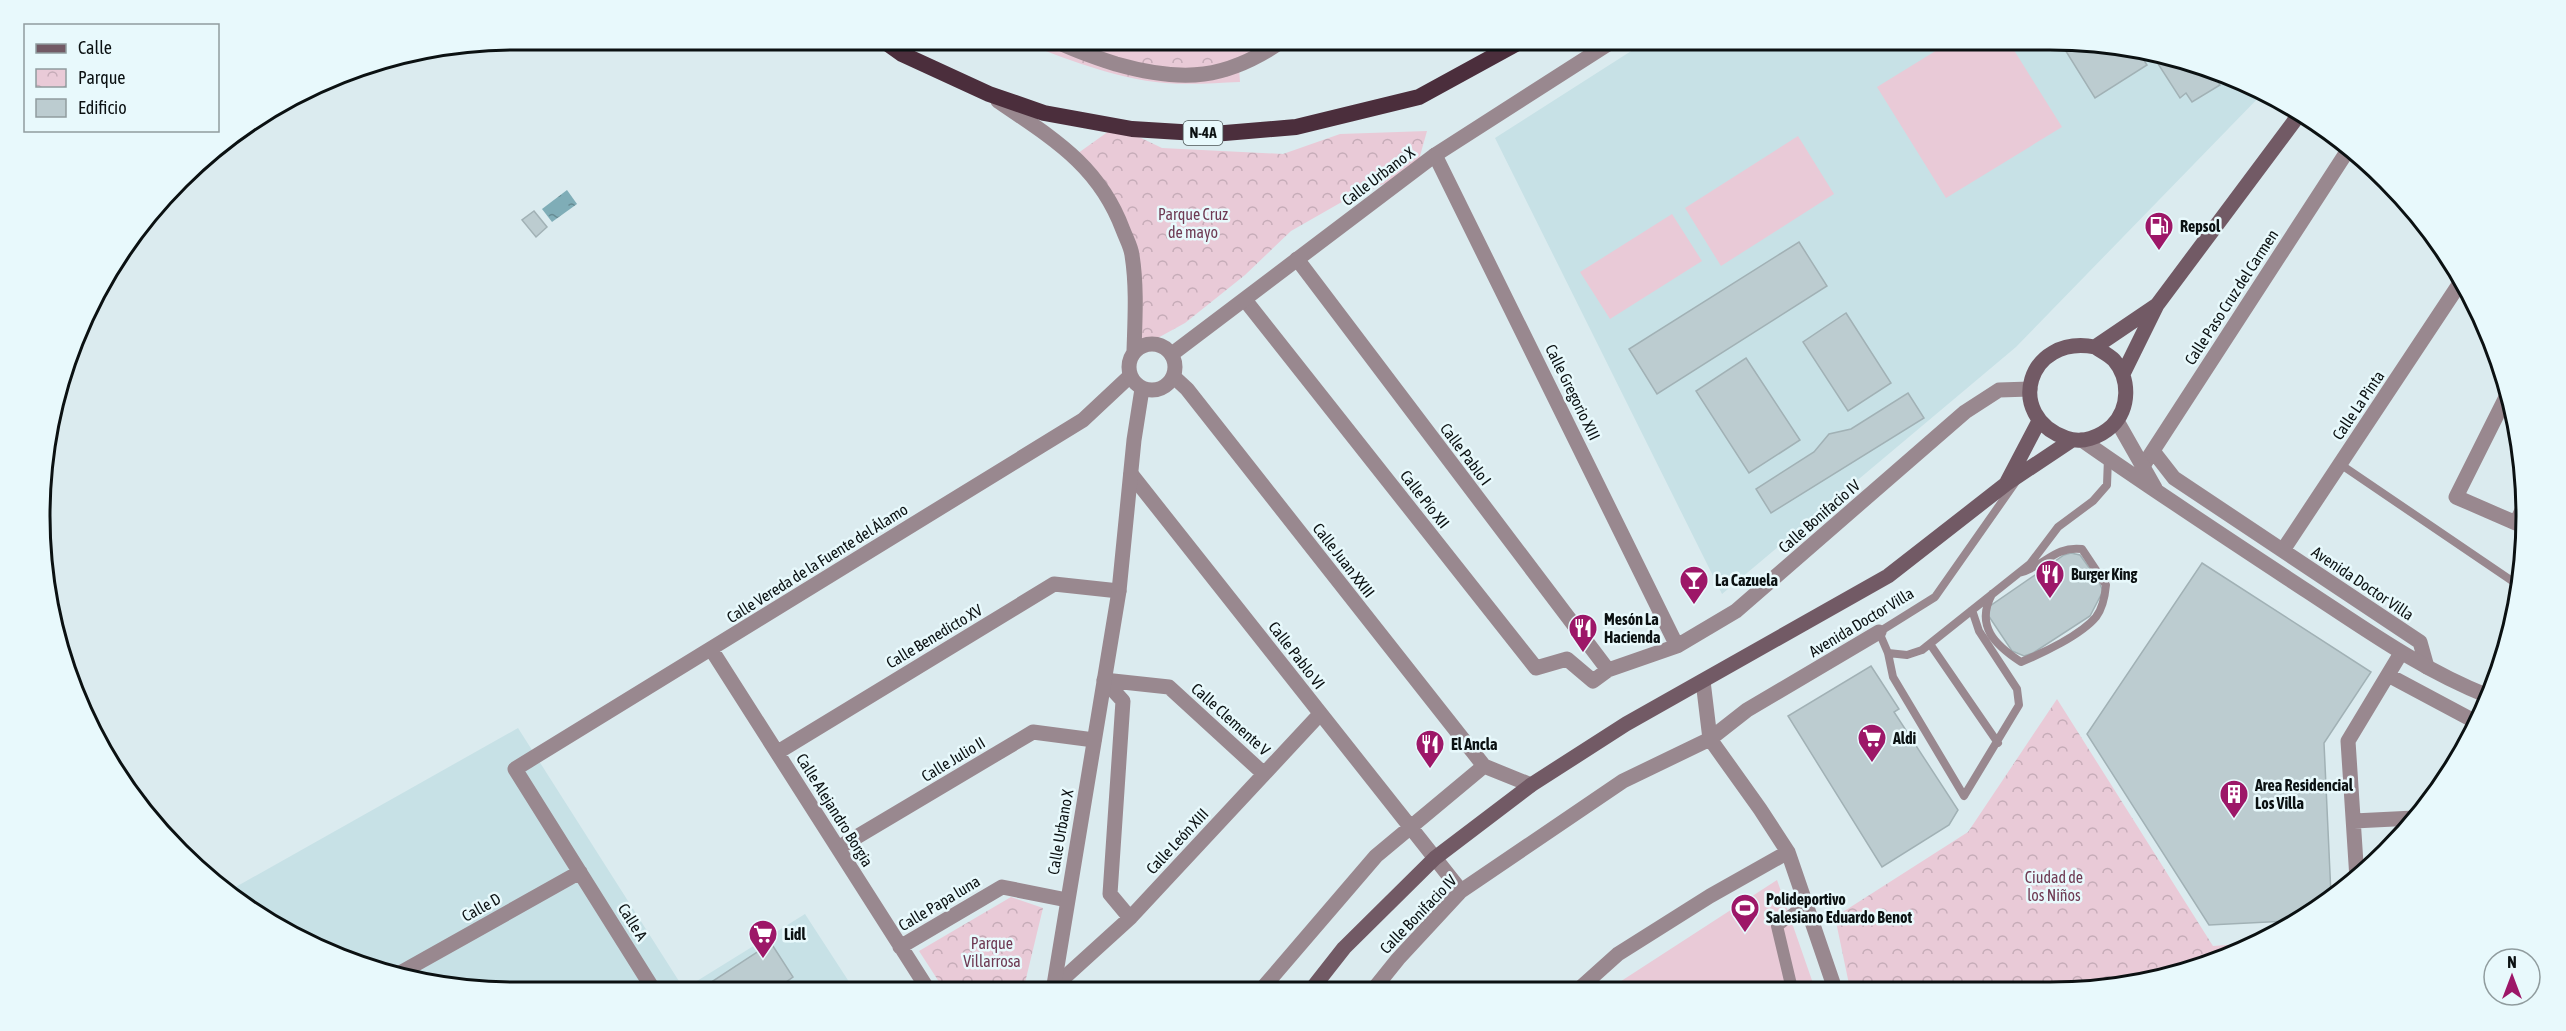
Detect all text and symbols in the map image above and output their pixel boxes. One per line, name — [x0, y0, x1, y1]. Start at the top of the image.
legend — [24, 24, 219, 132]
text: Calle — [78, 37, 112, 58]
text: Parque — [78, 67, 126, 88]
text: Edificio — [78, 97, 127, 118]
road number: N-4A — [1184, 121, 1222, 145]
street label: Calle Urbano X — [1338, 142, 1419, 209]
park label: Parque Cruz de mayo — [1158, 205, 1228, 242]
fuel station icon: Repsol — [2143, 210, 2175, 252]
place label: Repsol — [2180, 217, 2221, 235]
street label: Calle Paso Cruz del Carmen — [2181, 226, 2281, 368]
street label: Calle Gregorio XIII — [1541, 341, 1604, 443]
street label: Calle La Pinta — [2328, 367, 2388, 443]
street label: Calle Pablo I — [1437, 419, 1495, 489]
street label: Calle Pío XII — [1397, 466, 1453, 532]
street label: Calle Bonifacio IV — [1775, 476, 1864, 556]
street label: Calle Vereda de la Fuente del Álamo — [723, 500, 911, 626]
street label: Calle Juan XXIII — [1309, 519, 1379, 601]
street label: Avenida Doctor Villa — [2309, 542, 2417, 624]
restaurant icon: Burger King — [2034, 558, 2066, 600]
bar icon: La Cazuela — [1678, 564, 1710, 606]
place label: Burger King — [2071, 565, 2138, 583]
place label: La Cazuela — [1715, 571, 1778, 589]
street label: Avenida Doctor Villa — [1805, 584, 1917, 660]
street label: Calle Benedicto XV — [883, 600, 985, 672]
place label: Mesón La Hacienda — [1604, 610, 1660, 646]
restaurant icon: Mesón La Hacienda — [1567, 612, 1599, 654]
street label: Calle Pablo VI — [1265, 618, 1329, 692]
street label: Calle Clemente V — [1188, 679, 1274, 759]
supermarket icon: Aldi — [1856, 722, 1888, 764]
restaurant icon: El Ancla — [1414, 728, 1446, 770]
place label: Aldi — [1892, 729, 1917, 747]
street label: Calle Julio II — [918, 733, 988, 785]
place label: El Ancla — [1451, 735, 1497, 753]
street label: Calle Alejandro Borgia — [792, 750, 877, 870]
place label: Area Residencial Los Villa — [2254, 776, 2354, 812]
building icon: Area Residencial Los Villa — [2218, 778, 2250, 820]
street label: Calle Urbano X — [1044, 787, 1076, 876]
street label: Calle León XIII — [1142, 805, 1212, 877]
park label: Ciudad de los Niños — [2025, 868, 2083, 904]
street label: Calle Bonifacio IV — [1376, 871, 1460, 957]
street label: Calle Papa luna — [895, 872, 983, 935]
street label: Calle D — [459, 889, 503, 925]
place label: Polideportivo Salesiano Eduardo Benot — [1766, 890, 1912, 926]
sports icon: Polideportivo Salesiano Eduardo Benot — [1729, 892, 1761, 934]
street label: Calle A — [615, 900, 651, 944]
supermarket icon: Lidl — [747, 918, 779, 960]
place label: Lidl — [784, 925, 806, 943]
park label: Parque Villarrosa — [963, 934, 1021, 970]
north arrow — [2482, 947, 2542, 1007]
text: N — [2507, 953, 2517, 971]

